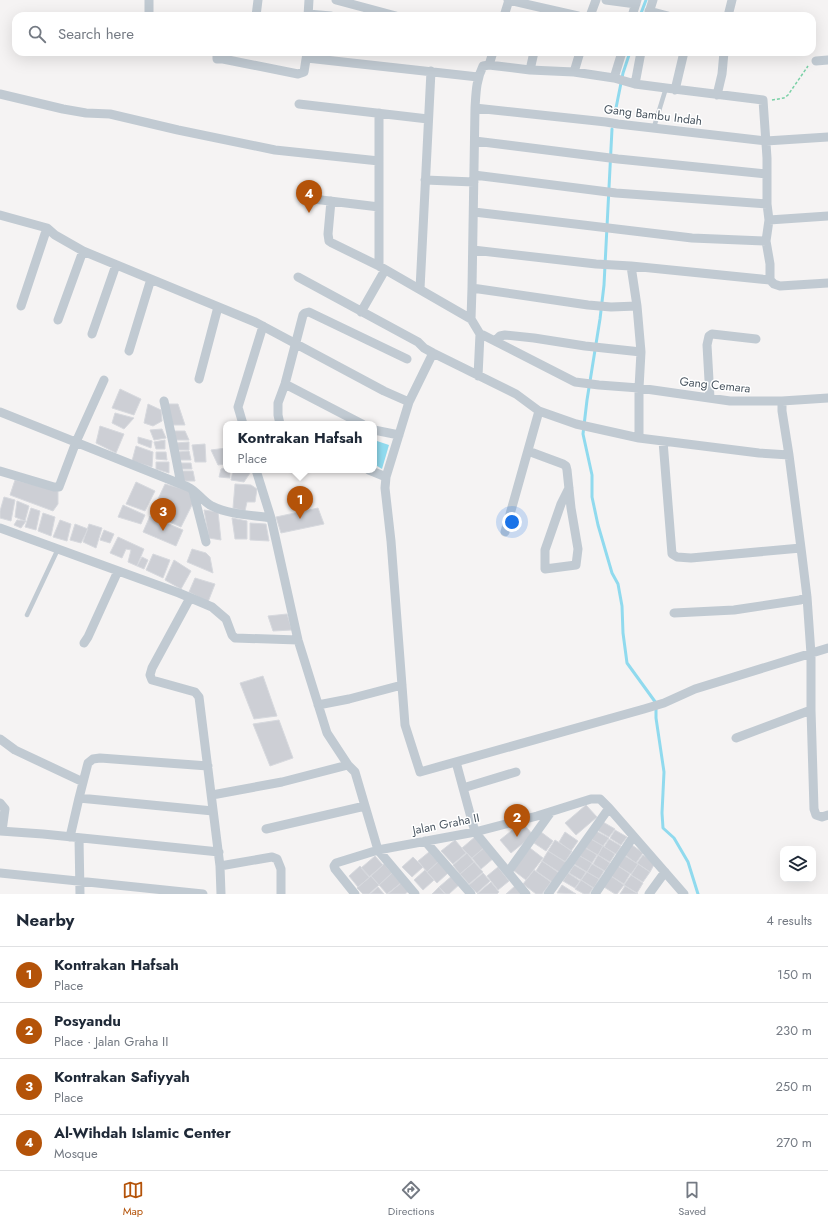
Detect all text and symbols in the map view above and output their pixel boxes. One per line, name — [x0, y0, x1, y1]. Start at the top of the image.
search box — [12, 12, 816, 56]
icon: search — [26, 23, 48, 45]
text: Search here — [58, 23, 134, 45]
street label: Gang Bambu Indah — [603, 100, 703, 130]
pin: 4 — [296, 180, 322, 213]
street label: Gang Cemara — [679, 372, 752, 398]
popup — [223, 421, 377, 473]
text: Kontrakan Hafsah — [238, 427, 362, 449]
text: Place — [238, 449, 267, 468]
pin: 1 — [287, 486, 313, 519]
pin: 3 — [150, 498, 176, 531]
your location — [502, 512, 522, 532]
pin: 2 — [504, 804, 530, 837]
street label: Jalan Graha II — [409, 809, 481, 840]
map controls — [780, 846, 816, 882]
button: layers — [780, 846, 816, 882]
text: Nearby — [16, 908, 74, 932]
text: 4 results — [766, 911, 812, 930]
text: Kontrakan Hafsah — [54, 954, 179, 976]
text: 1 — [26, 965, 32, 984]
text: 150 m — [777, 965, 812, 984]
text: Place — [54, 976, 83, 995]
text: Posyandu — [54, 1010, 121, 1032]
text: 2 — [25, 1021, 33, 1040]
text: 230 m — [776, 1021, 812, 1040]
text: Place · Jalan Graha II — [54, 1032, 168, 1051]
text: Kontrakan Safiyyah — [54, 1066, 190, 1088]
text: 3 — [25, 1077, 33, 1096]
text: 250 m — [775, 1077, 812, 1096]
text: Place — [54, 1088, 83, 1107]
text: Al-Wihdah Islamic Center — [54, 1122, 231, 1144]
text: 4 — [24, 1133, 34, 1152]
text: 270 m — [776, 1133, 812, 1152]
text: Mosque — [54, 1144, 98, 1163]
tab: Map — [122, 1179, 144, 1219]
tab: Directions — [388, 1179, 434, 1219]
tab: Saved — [678, 1179, 706, 1219]

